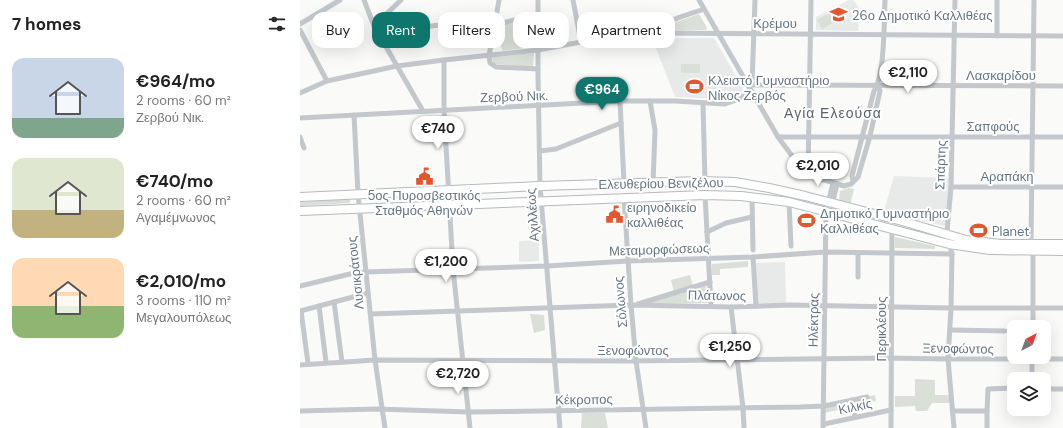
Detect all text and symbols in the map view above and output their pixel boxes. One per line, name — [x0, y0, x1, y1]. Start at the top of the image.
school or university icon: 26ο Δημοτικό Καλλιθέας — [829, 5, 849, 25]
place label: 26ο Δημοτικό Καλλιθέας — [852, 7, 993, 24]
chip: Buy — [312, 12, 364, 48]
chip: Rent — [372, 12, 430, 48]
chip: Filters — [438, 12, 505, 48]
chip: New — [513, 12, 569, 48]
chip: Apartment — [577, 12, 675, 48]
text: 7 homes — [12, 13, 81, 35]
icon: filters — [266, 13, 288, 35]
street label: Κρέμου — [753, 15, 797, 32]
pin: €2,110 — [875, 60, 941, 94]
text: €2,110 — [888, 64, 928, 81]
street label: Λασκαρίδου — [966, 67, 1036, 84]
text: €964/mo — [136, 70, 215, 92]
place label: Κλειστό Γυμναστήριο Νίκος Ζερβός — [708, 72, 829, 104]
icon: home — [44, 74, 92, 122]
pin: €964 — [578, 77, 626, 111]
sports icon: Κλειστό Γυμναστήριο Νίκος Ζερβός — [685, 77, 705, 97]
text: €964 — [584, 81, 620, 98]
street label: Ζερβού Νικ. — [480, 87, 549, 106]
text: 2 rooms · 60 m² — [136, 92, 231, 109]
district label: Αγία Ελεούσα — [784, 104, 882, 122]
text: Ζερβού Νικ. — [136, 109, 204, 126]
pin: €740 — [414, 116, 462, 150]
street label: Σαπφούς — [967, 118, 1019, 135]
text: €740 — [421, 120, 455, 137]
street label: Σπάρτης — [931, 140, 950, 190]
pin: €2,010 — [785, 153, 851, 187]
text: €2,010 — [796, 157, 840, 174]
public building icon: 5ος Πυροσβεστικός Σταθμός Αθηνών — [414, 166, 434, 186]
street label: Αραπάκη — [980, 168, 1034, 185]
text: €740/mo — [136, 170, 213, 192]
icon: home — [44, 174, 92, 222]
street label: Ελευθερίου Βενιζέλου — [598, 174, 724, 193]
place label: 5ος Πυροσβεστικός Σταθμός Αθηνών — [367, 187, 481, 219]
street label: Αχιλλέως — [522, 188, 543, 242]
text: 2 rooms · 60 m² — [136, 192, 231, 209]
place label: ειρηνοδικείο καλλιθέας — [627, 199, 697, 231]
public building icon: ειρηνοδικείο καλλιθέας — [604, 204, 624, 224]
place label: Δημοτικό Γυμναστήριο Καλλιθέας — [820, 205, 949, 237]
text: Αγαμέμνωνος — [136, 209, 216, 226]
sports icon: Δημοτικό Γυμναστήριο Καλλιθέας — [797, 210, 817, 230]
sports icon: Planet — [969, 221, 989, 241]
place label: Planet — [992, 223, 1029, 240]
street label: Λυσικράτους — [343, 235, 368, 310]
street label: Μεταμορφώσεως — [609, 239, 709, 260]
pin: €1,200 — [413, 249, 479, 283]
text: €1,200 — [424, 253, 468, 270]
text: €2,010/mo — [136, 270, 226, 292]
icon: home — [44, 274, 92, 322]
street label: Σόλωνος — [610, 276, 631, 328]
street label: Πλάτωνος — [688, 286, 746, 305]
text: 3 rooms · 110 m² — [136, 292, 231, 309]
street label: Ηλέκτρας — [805, 293, 822, 347]
street label: Περικλέους — [873, 297, 890, 361]
text: Μεγαλουπόλεως — [136, 309, 231, 326]
north arrow — [1007, 320, 1051, 364]
map controls — [1007, 320, 1051, 416]
pin: €1,250 — [697, 334, 763, 368]
text: €1,250 — [709, 338, 751, 355]
street label: Ξενοφώντος — [922, 339, 994, 358]
street label: Ξενοφώντος — [597, 342, 669, 359]
pin: €2,720 — [425, 361, 491, 395]
text: €2,720 — [436, 365, 480, 382]
button: layers — [1007, 372, 1051, 416]
street label: Κέκροπος — [555, 390, 613, 409]
street label: Κιλκίς — [837, 395, 873, 418]

